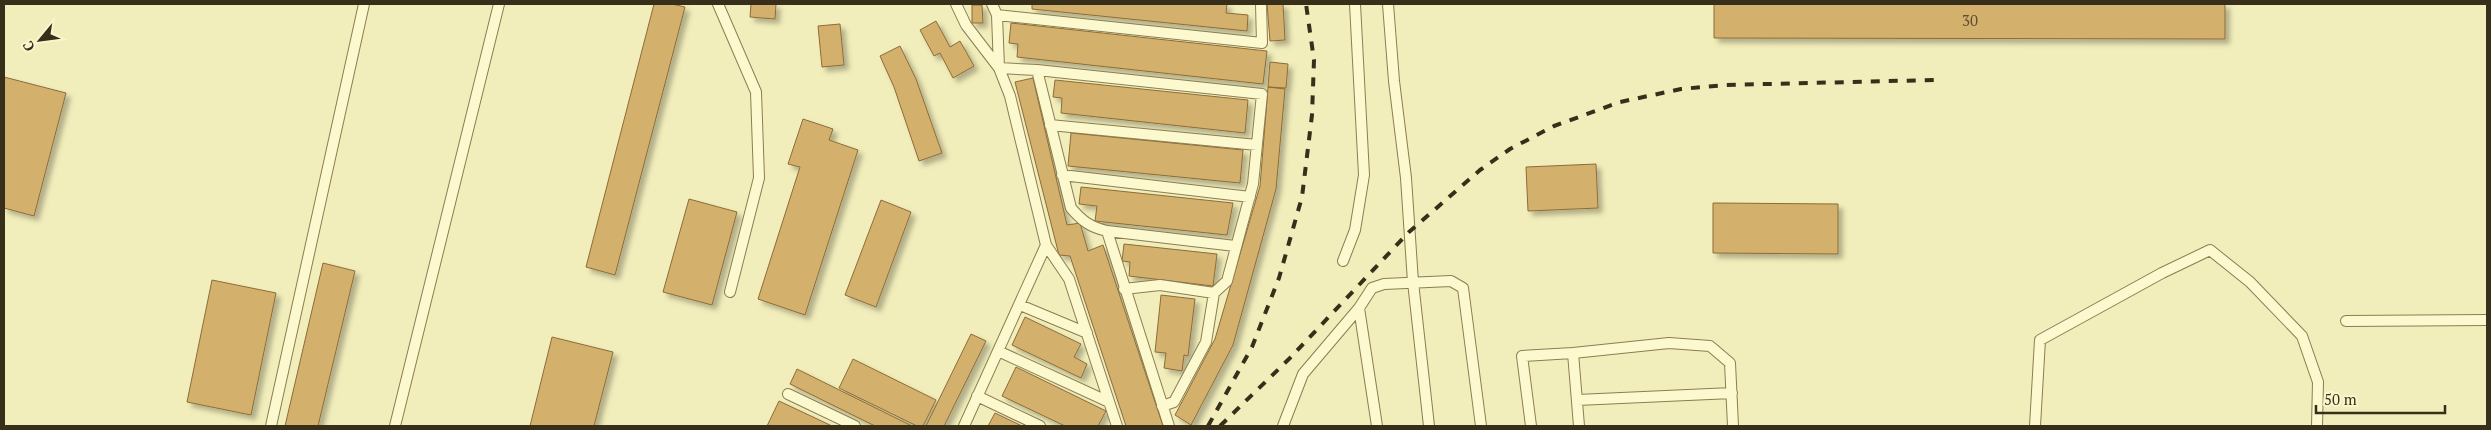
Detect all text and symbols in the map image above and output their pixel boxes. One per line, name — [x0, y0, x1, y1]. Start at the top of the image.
house number: 30 — [1962, 10, 1978, 30]
north arrow — [15, 15, 65, 65]
text: С — [18, 38, 39, 55]
scale bar — [2316, 382, 2445, 414]
text: 50 m — [2324, 389, 2357, 409]

